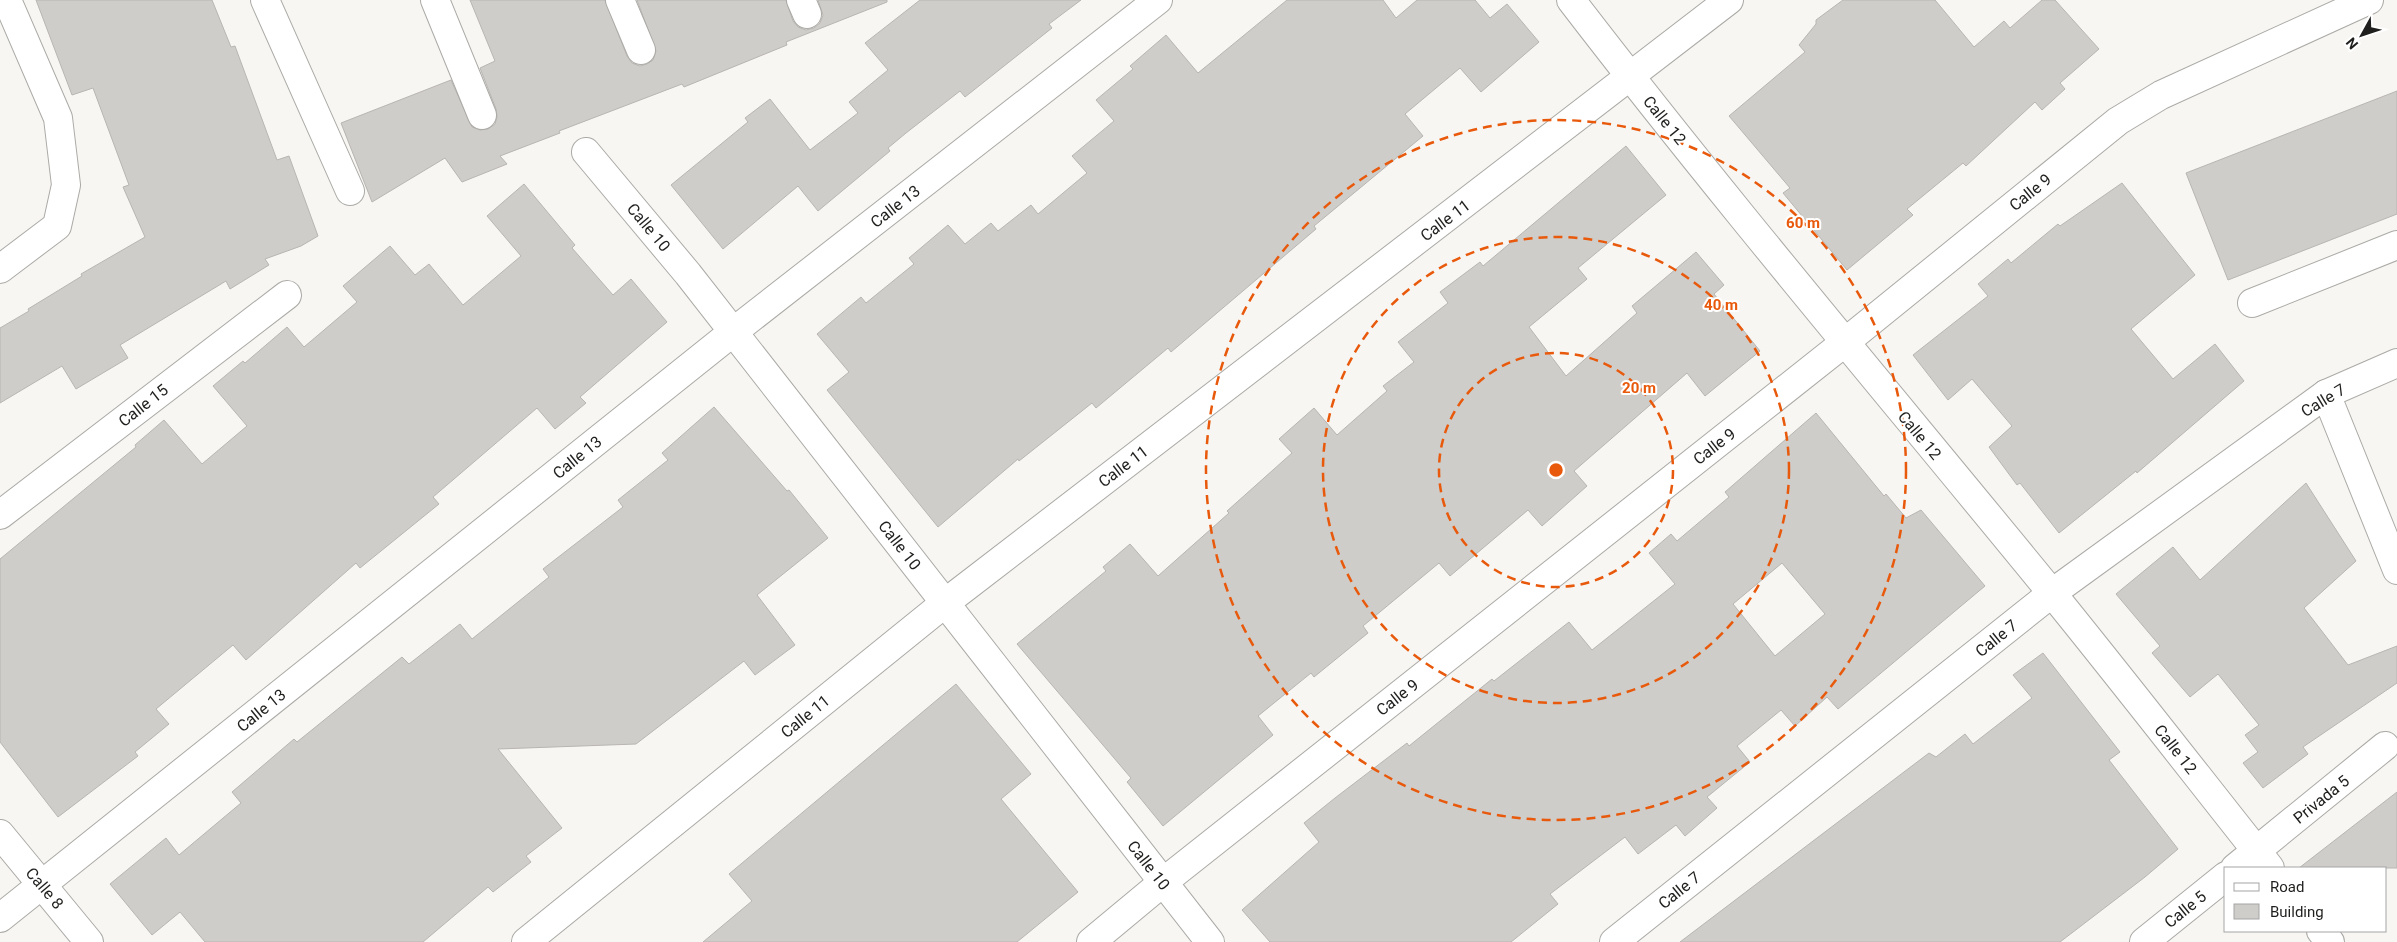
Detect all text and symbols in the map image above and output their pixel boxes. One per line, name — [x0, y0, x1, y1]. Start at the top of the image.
north arrow — [2337, 10, 2387, 60]
text: N — [2343, 34, 2361, 52]
street label: Calle 12 — [1639, 92, 1690, 149]
street label: Calle 9 — [2006, 170, 2055, 215]
street label: Calle 13 — [867, 181, 924, 232]
street label: Calle 11 — [1417, 196, 1474, 245]
street label: Calle 10 — [623, 199, 674, 255]
text: 60 m — [1786, 214, 1820, 232]
text: 40 m — [1704, 296, 1738, 314]
text: 20 m — [1622, 379, 1656, 397]
street label: Calle 15 — [115, 380, 172, 431]
street label: Calle 7 — [2298, 380, 2349, 421]
street label: Calle 12 — [1894, 407, 1945, 463]
street label: Calle 9 — [1689, 424, 1739, 469]
street label: Calle 13 — [549, 432, 606, 483]
street label: Calle 11 — [1095, 442, 1152, 491]
centre of rings — [1547, 461, 1565, 479]
street label: Calle 10 — [874, 517, 925, 574]
street label: Calle 7 — [1972, 616, 2021, 661]
street label: Calle 9 — [1372, 675, 1422, 720]
street label: Calle 13 — [233, 685, 290, 736]
street label: Calle 11 — [777, 691, 834, 742]
street label: Calle 12 — [2150, 721, 2201, 778]
street label: Privada 5 — [2290, 771, 2353, 828]
street label: Calle 10 — [1123, 837, 1174, 894]
street label: Calle 8 — [22, 864, 67, 913]
legend — [2224, 867, 2387, 932]
street label: Calle 7 — [1655, 868, 1704, 913]
text: Road — [2270, 878, 2304, 896]
street label: Calle 5 — [2161, 887, 2210, 932]
text: Building — [2270, 903, 2324, 921]

